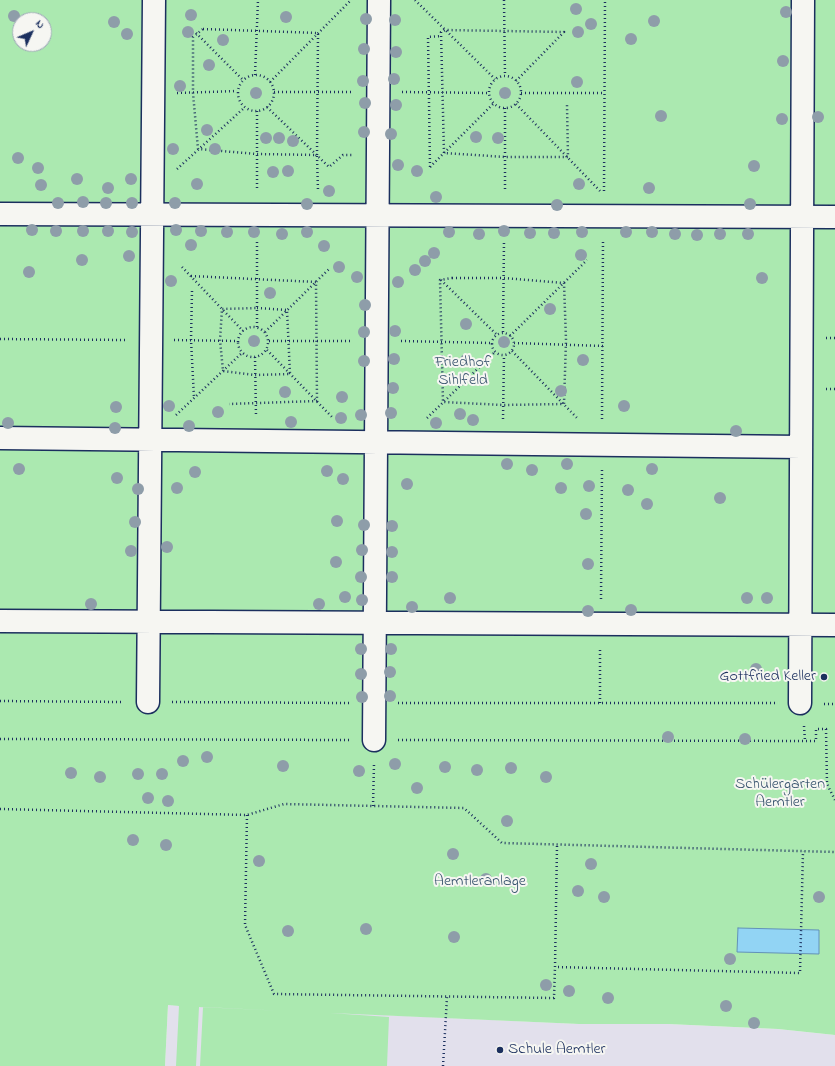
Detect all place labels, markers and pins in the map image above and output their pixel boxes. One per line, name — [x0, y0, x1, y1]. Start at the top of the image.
place label: Gottfried Keller — [720, 667, 816, 687]
marker: Gottfried Keller — [819, 672, 829, 682]
place label: Schule Aemtler — [508, 1040, 606, 1060]
marker: Schule Aemtler — [495, 1045, 505, 1055]

